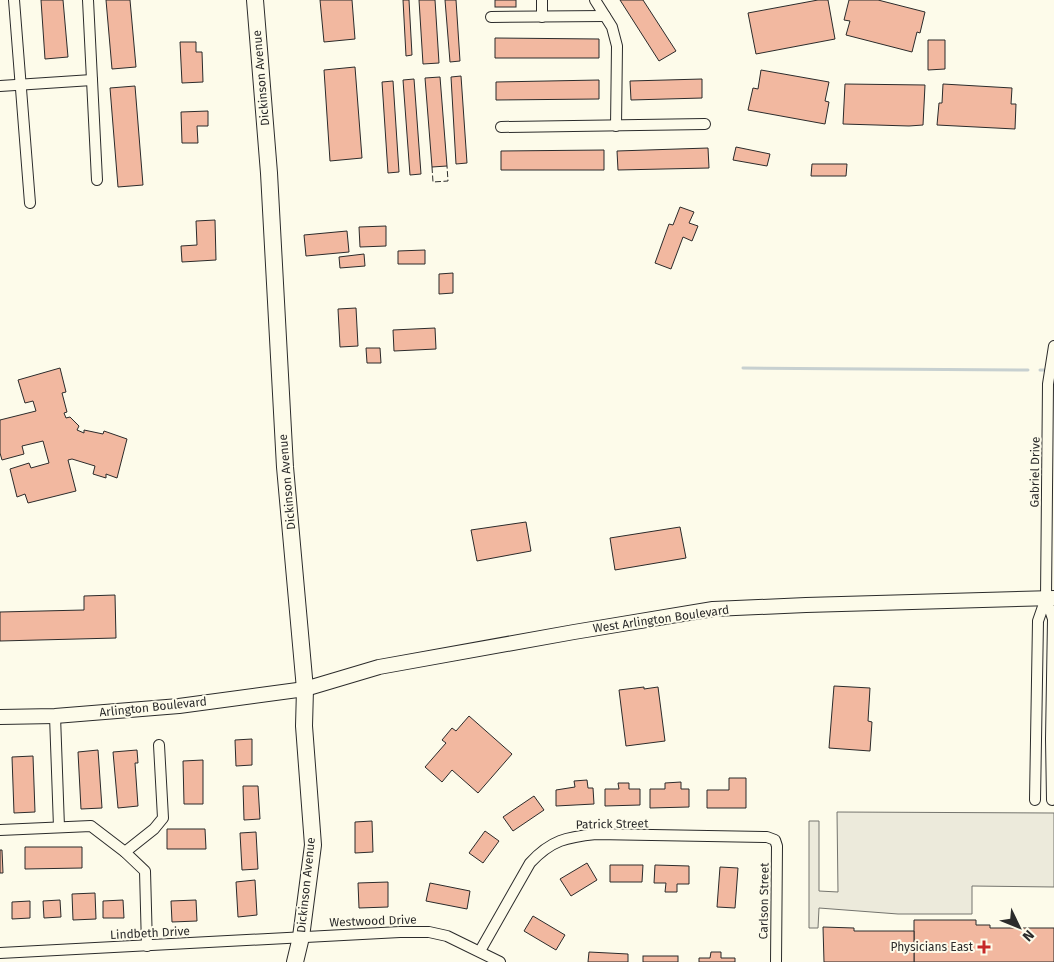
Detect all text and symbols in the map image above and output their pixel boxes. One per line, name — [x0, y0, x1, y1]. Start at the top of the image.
street label: Dickinson Avenue — [250, 30, 272, 126]
street label: Dickinson Avenue — [276, 434, 298, 530]
street label: Gabriel Drive — [1027, 437, 1043, 507]
street label: West Arlington Boulevard — [592, 603, 730, 635]
street label: Arlington Boulevard — [99, 694, 207, 720]
street label: Patrick Street — [575, 816, 649, 832]
street label: Dickinson Avenue — [294, 837, 318, 933]
street label: Carlson Street — [756, 862, 772, 939]
north arrow — [994, 902, 1044, 952]
street label: Westwood Drive — [329, 912, 417, 930]
street label: Lindbeth Drive — [110, 924, 190, 942]
text: N — [1019, 926, 1038, 945]
place label: Physicians East — [890, 940, 974, 954]
marker: Physicians East — [977, 940, 991, 954]

